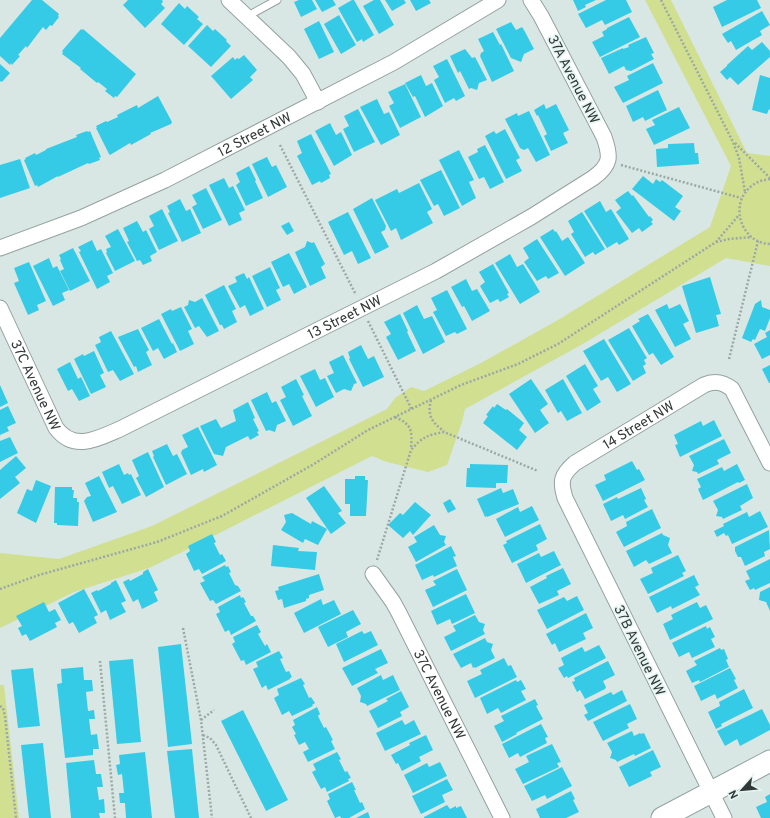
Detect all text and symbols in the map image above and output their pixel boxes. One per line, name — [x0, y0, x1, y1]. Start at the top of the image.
street label: 37A Avenue NW — [543, 32, 602, 127]
street label: 12 Street NW — [215, 109, 295, 161]
street label: 13 Street NW — [305, 293, 385, 344]
street label: 37C Avenue NW — [6, 337, 63, 434]
street label: 14 Street NW — [600, 398, 678, 454]
street label: 37B Avenue NW — [609, 602, 668, 699]
street label: 37C Avenue NW — [409, 647, 468, 743]
north arrow — [722, 770, 762, 810]
text: N — [726, 787, 742, 801]

